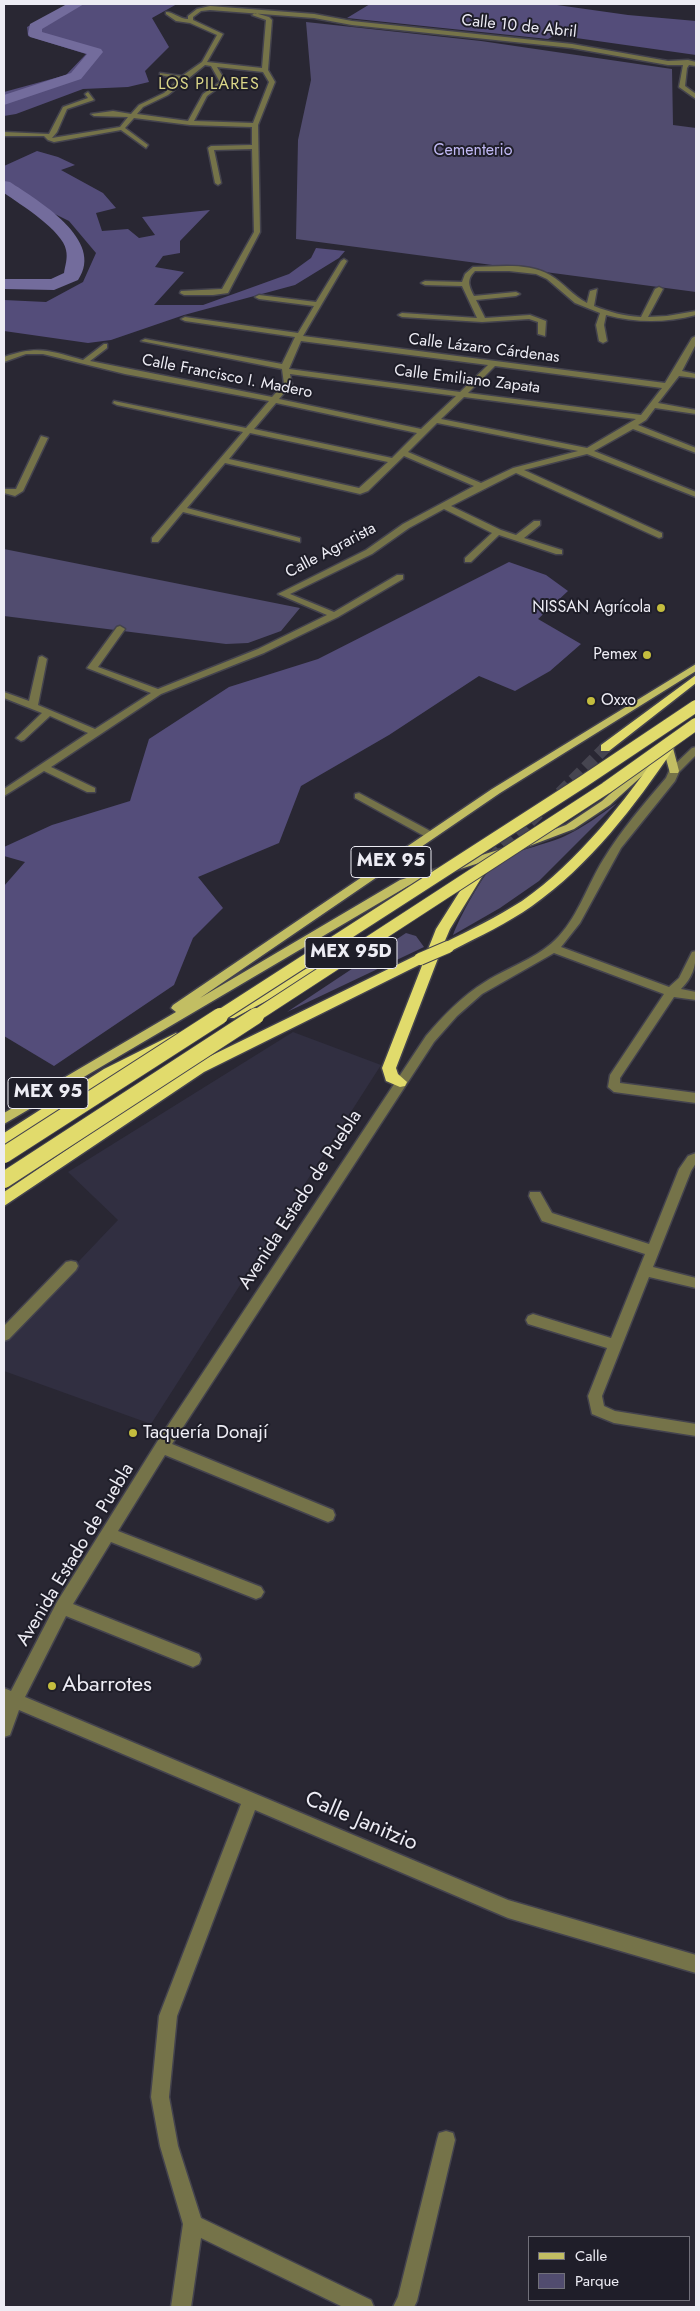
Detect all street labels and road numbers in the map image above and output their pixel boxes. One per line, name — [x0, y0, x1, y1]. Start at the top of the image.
street label: Calle 10 de Abril — [460, 11, 578, 43]
street label: Calle Lázaro Cárdenas — [407, 330, 561, 368]
street label: Calle Francisco I. Madero — [140, 351, 314, 403]
street label: Calle Emiliano Zapata — [393, 362, 541, 398]
street label: Calle Agrarista — [283, 519, 379, 583]
road number: MEX 95 — [351, 846, 431, 878]
road number: MEX 95D — [305, 938, 397, 968]
road number: MEX 95 — [8, 1078, 88, 1108]
street label: Avenida Estado de Puebla — [234, 1106, 368, 1294]
street label: Avenida Estado de Puebla — [12, 1459, 140, 1651]
street label: Calle Janitzio — [301, 1786, 421, 1858]

